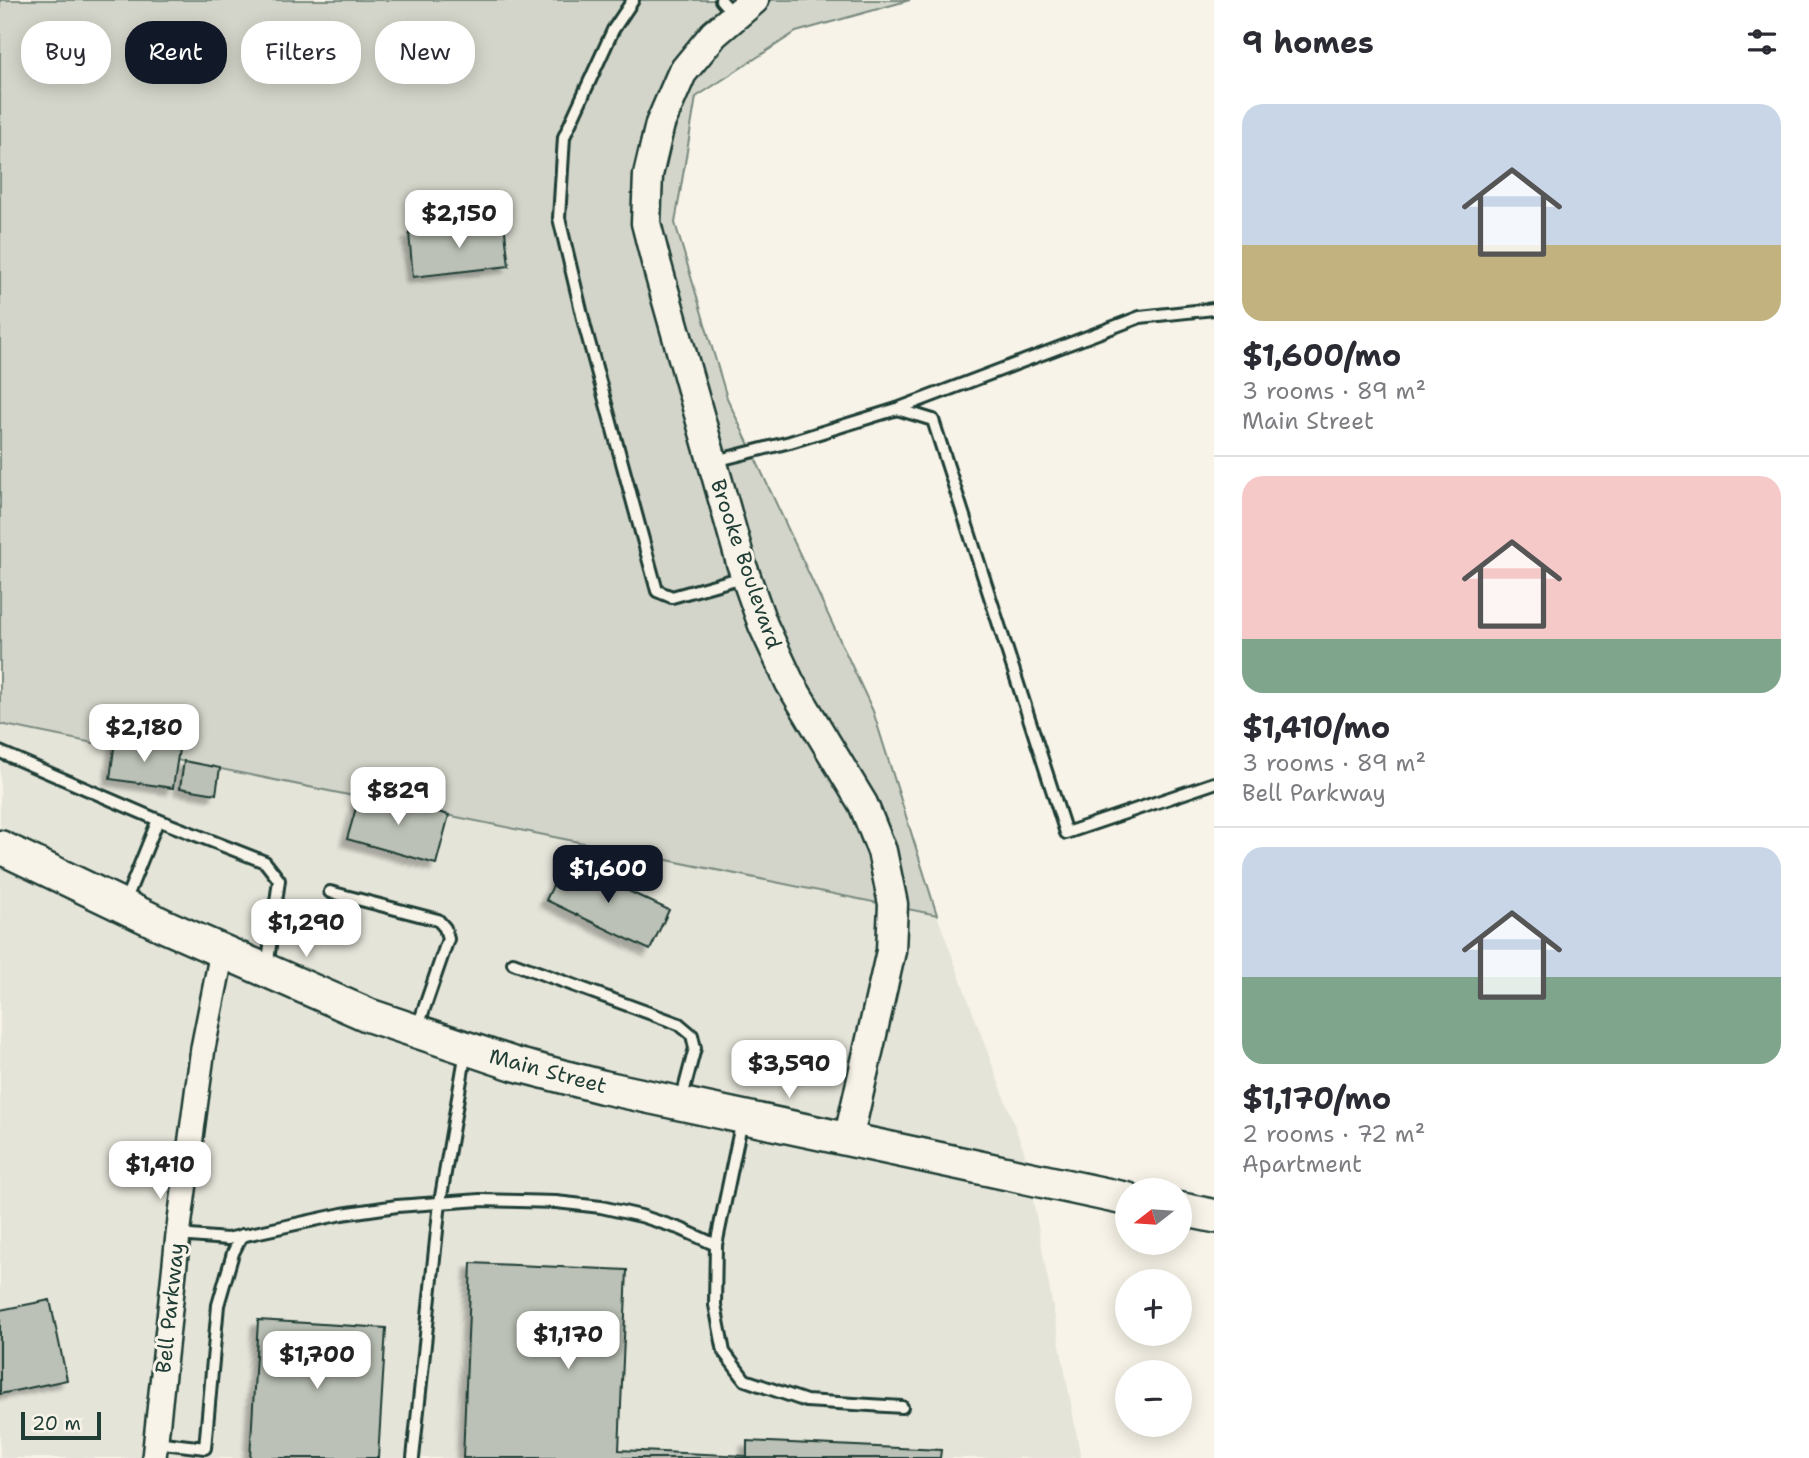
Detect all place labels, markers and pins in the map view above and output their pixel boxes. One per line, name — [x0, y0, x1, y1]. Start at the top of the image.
pin: $2,150 — [402, 190, 516, 250]
pin: $2,180 — [87, 704, 201, 764]
pin: $829 — [357, 768, 439, 827]
pin: $1,600 — [551, 846, 665, 905]
pin: $1,290 — [249, 900, 363, 959]
pin: $3,590 — [732, 1040, 846, 1100]
pin: $1,410 — [103, 1142, 217, 1201]
pin: $1,170 — [511, 1312, 625, 1371]
pin: $1,700 — [260, 1332, 374, 1391]

